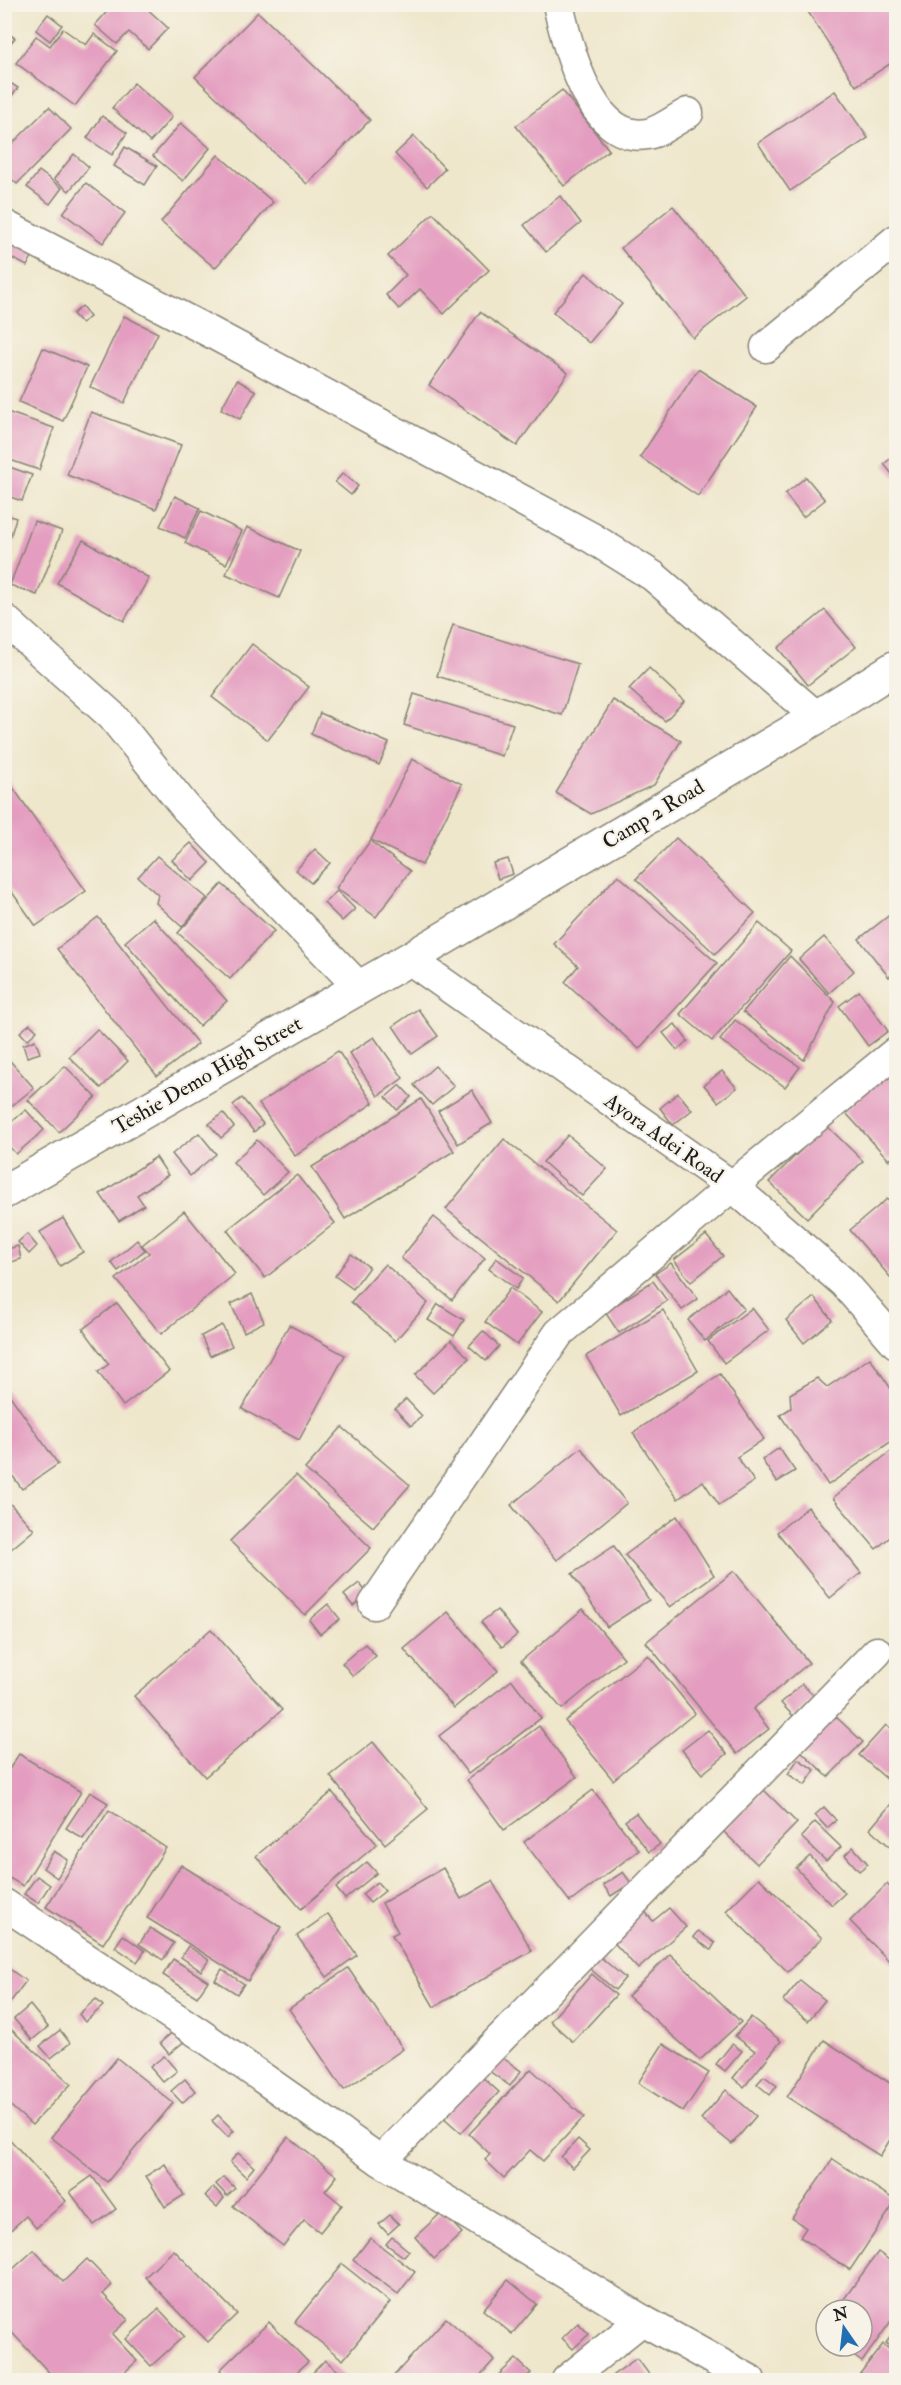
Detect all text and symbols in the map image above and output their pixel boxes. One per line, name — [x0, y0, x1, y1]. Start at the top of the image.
street label: Camp 2 Road — [597, 773, 710, 855]
street label: Teshie Demo High Street — [108, 1010, 307, 1141]
street label: Ayora Adei Road — [598, 1087, 729, 1190]
north arrow — [814, 2298, 874, 2358]
text: N — [830, 2303, 851, 2326]

